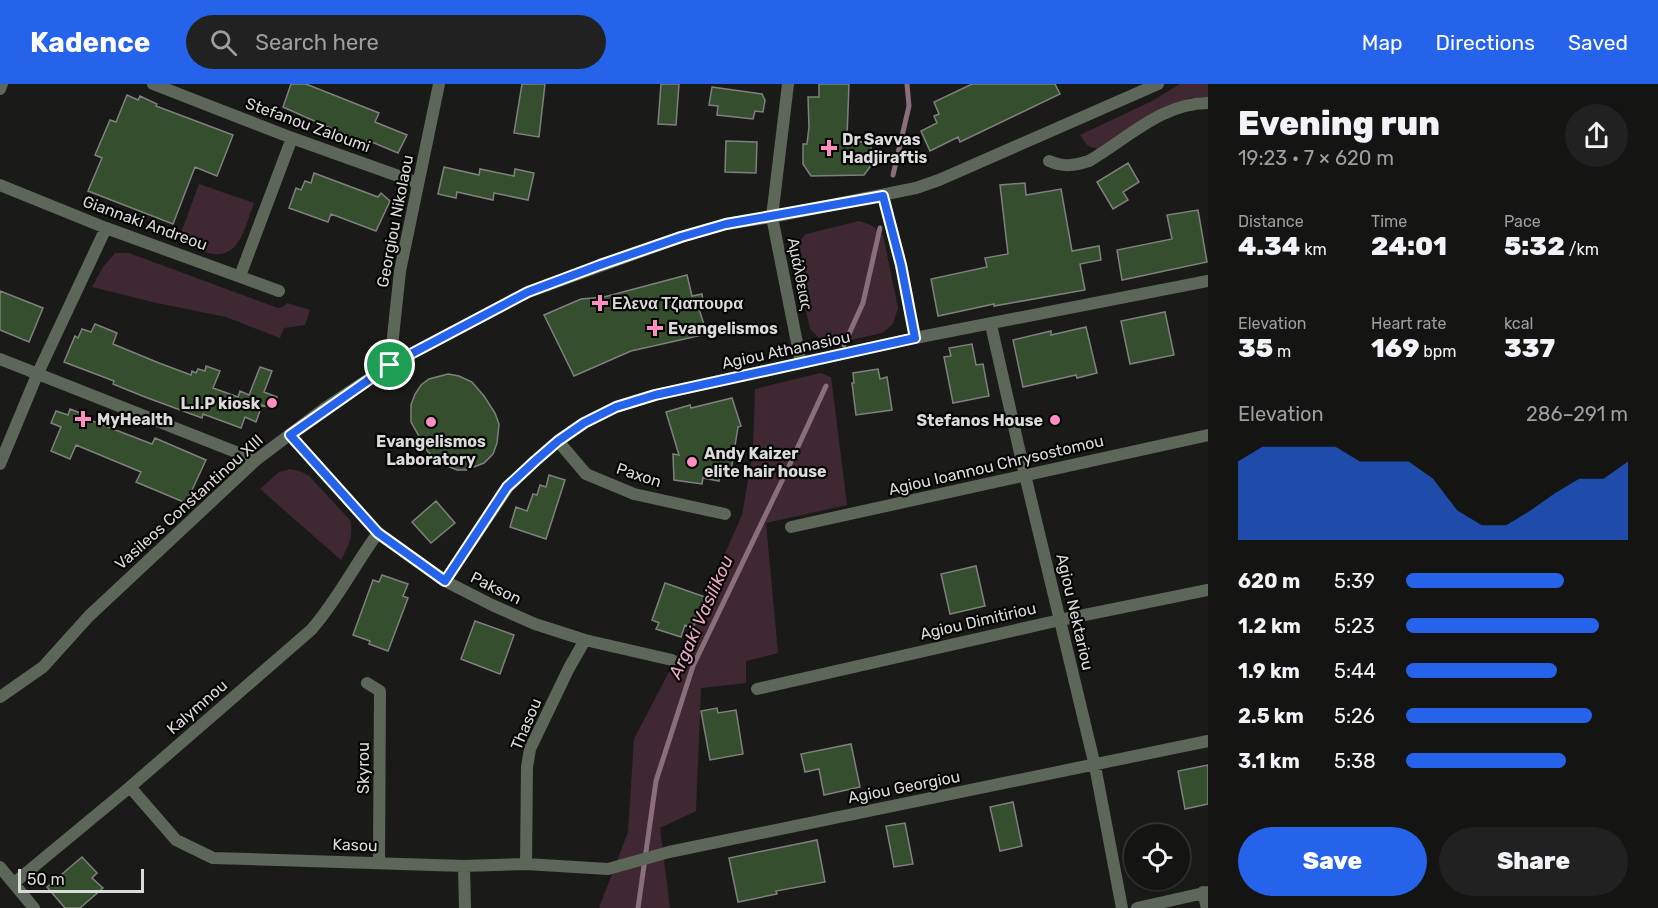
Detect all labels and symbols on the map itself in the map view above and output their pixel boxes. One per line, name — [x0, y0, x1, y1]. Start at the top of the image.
street label: Stefanou Zaloumi — [243, 94, 373, 156]
place label: Dr Savvas Hadjiraftis — [842, 130, 928, 167]
marker: Dr Savvas Hadjiraftis — [820, 139, 838, 157]
street label: Georgiou Nikolaou — [373, 153, 417, 289]
street label: Giannaki Andreou — [80, 192, 210, 254]
street label: Αμάλθειας — [784, 236, 816, 312]
place label: Ελενα Τζιαπουρα — [612, 294, 743, 313]
marker: Ελενα Τζιαπουρα — [593, 296, 607, 310]
marker: Evangelismos — [646, 319, 664, 337]
place label: Evangelismos — [668, 319, 778, 338]
street label: Agiou Athanasiou — [720, 327, 852, 373]
pin — [364, 339, 415, 390]
place label: L.I.P kiosk — [181, 394, 261, 413]
marker: L.I.P kiosk — [265, 396, 279, 410]
marker: MyHealth — [74, 410, 92, 428]
place label: MyHealth — [97, 410, 173, 429]
place label: Stefanos House — [916, 411, 1043, 430]
marker: Stefanos House — [1048, 413, 1062, 427]
marker: Evangelismos Laboratory — [424, 415, 438, 429]
street label: Vasileos Constantinou XIII — [111, 430, 267, 574]
street label: Agiou Ioannou Chrysostomou — [887, 431, 1105, 499]
place label: Evangelismos Laboratory — [376, 432, 486, 469]
place label: Andy Kaizer elite hair house — [704, 444, 827, 481]
marker: Andy Kaizer elite hair house — [685, 455, 699, 469]
street label: Paxon — [614, 459, 664, 491]
water label: Argaki Vasilikou — [664, 552, 738, 683]
street label: Agiou Nektariou — [1052, 552, 1098, 672]
street label: Pakson — [468, 568, 524, 608]
street label: Agiou Dimitiriou — [918, 598, 1038, 644]
street label: Kalymnou — [163, 676, 231, 738]
street label: Thasou — [507, 695, 545, 753]
street label: Skyrou — [354, 742, 373, 794]
street label: Agiou Georgiou — [846, 767, 962, 807]
street label: Kasou — [332, 835, 378, 855]
scale bar — [18, 866, 144, 894]

